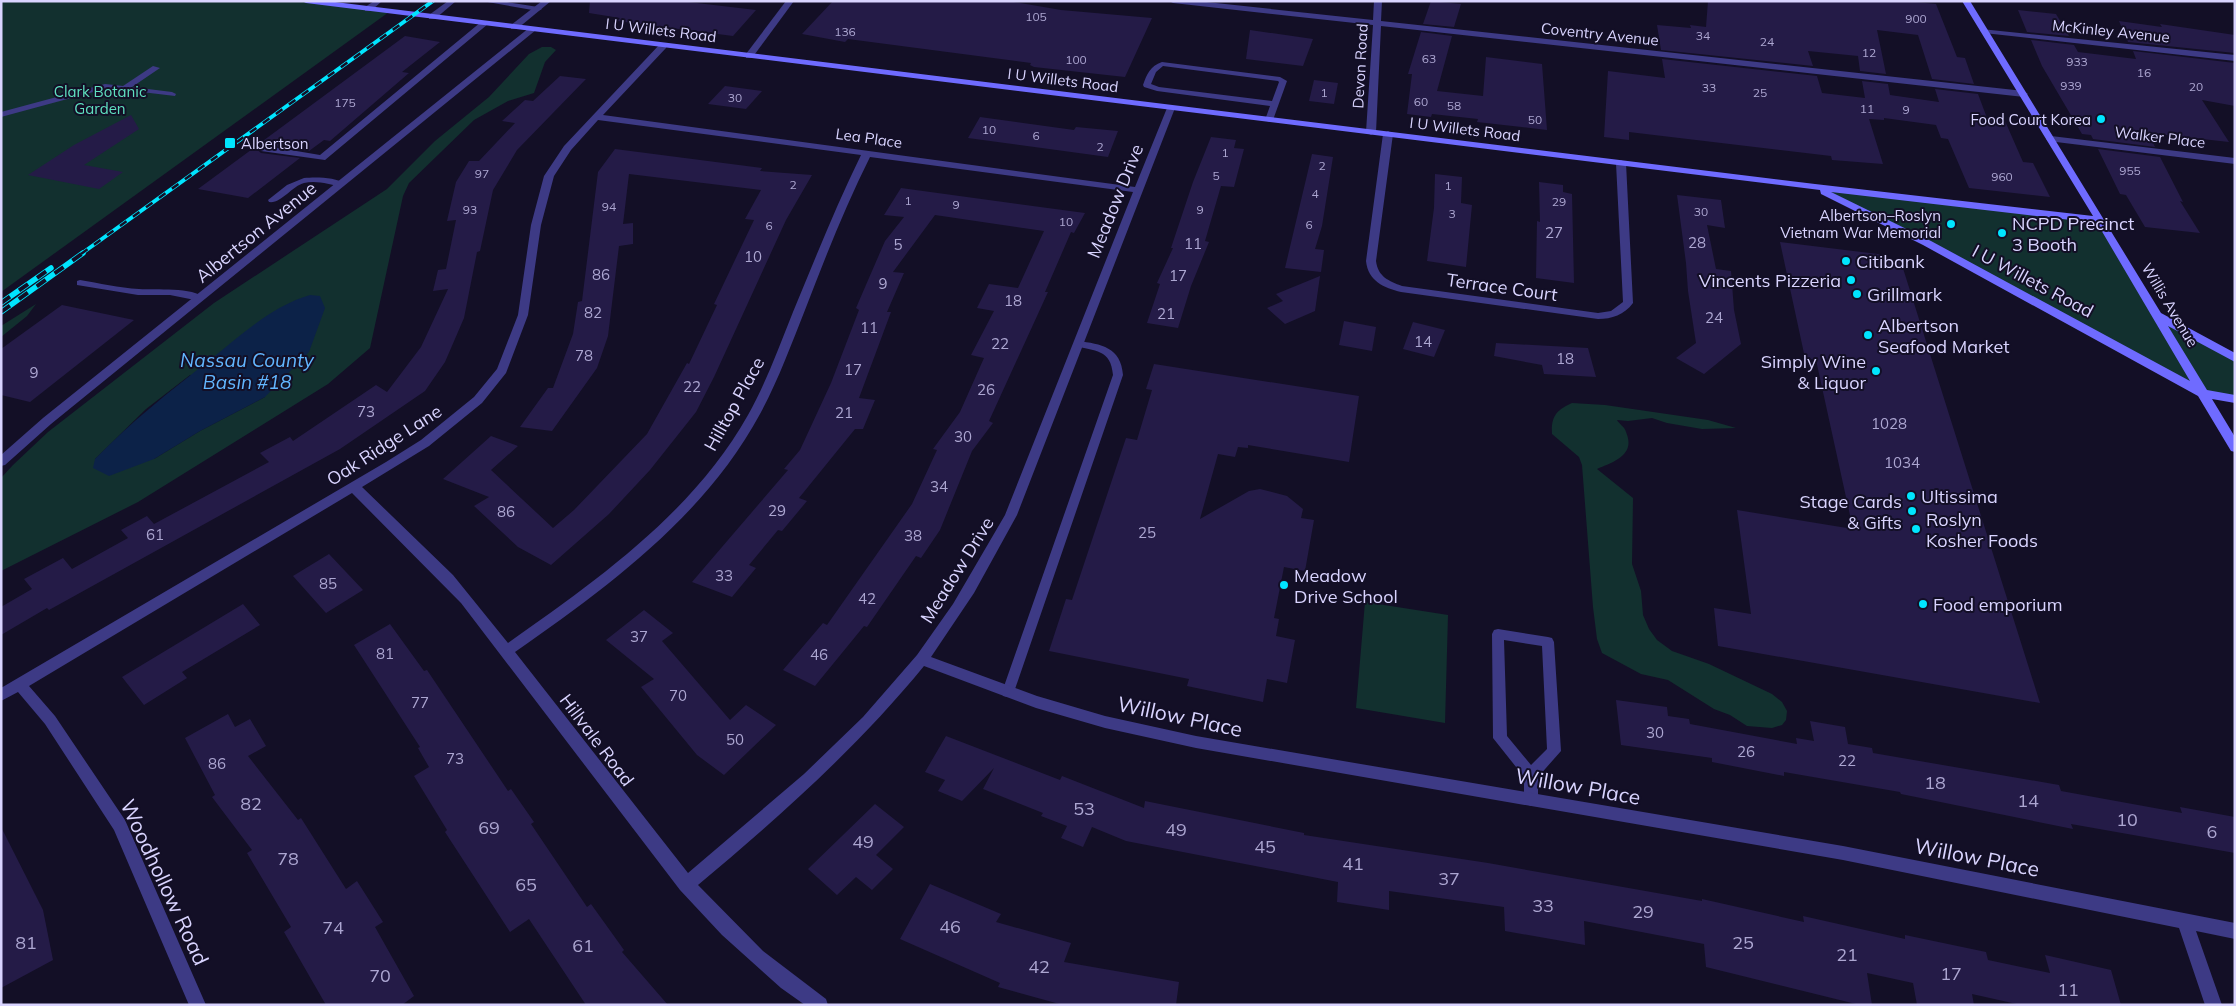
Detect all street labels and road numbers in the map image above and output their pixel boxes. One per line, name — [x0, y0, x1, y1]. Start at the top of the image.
street label: I U Willets Road — [604, 14, 718, 46]
street label: McKinley Avenue — [2051, 15, 2171, 47]
street label: Coventry Avenue — [1540, 18, 1660, 50]
street label: Devon Road — [1348, 23, 1372, 109]
street label: I U Willets Road — [1006, 64, 1120, 96]
street label: I U Willets Road — [1408, 113, 1522, 145]
street label: Walker Place — [2114, 122, 2206, 152]
street label: Lea Place — [835, 124, 903, 152]
street label: Meadow Drive — [1082, 141, 1148, 261]
street label: Albertson Avenue — [191, 176, 321, 288]
street label: I U Willets Road — [1968, 239, 2098, 323]
street label: Willis Avenue — [2138, 260, 2202, 350]
street label: Terrace Court — [1445, 268, 1559, 306]
street label: Hilltop Place — [699, 353, 769, 455]
street label: Oak Ridge Lane — [322, 399, 446, 491]
street label: Meadow Drive — [915, 513, 999, 627]
street label: Hillvale Road — [555, 689, 639, 791]
street label: Willow Place — [1115, 690, 1245, 742]
street label: Willow Place — [1513, 762, 1643, 810]
street label: Woodhollow Road — [115, 795, 215, 969]
street label: Willow Place — [1912, 832, 2042, 882]

